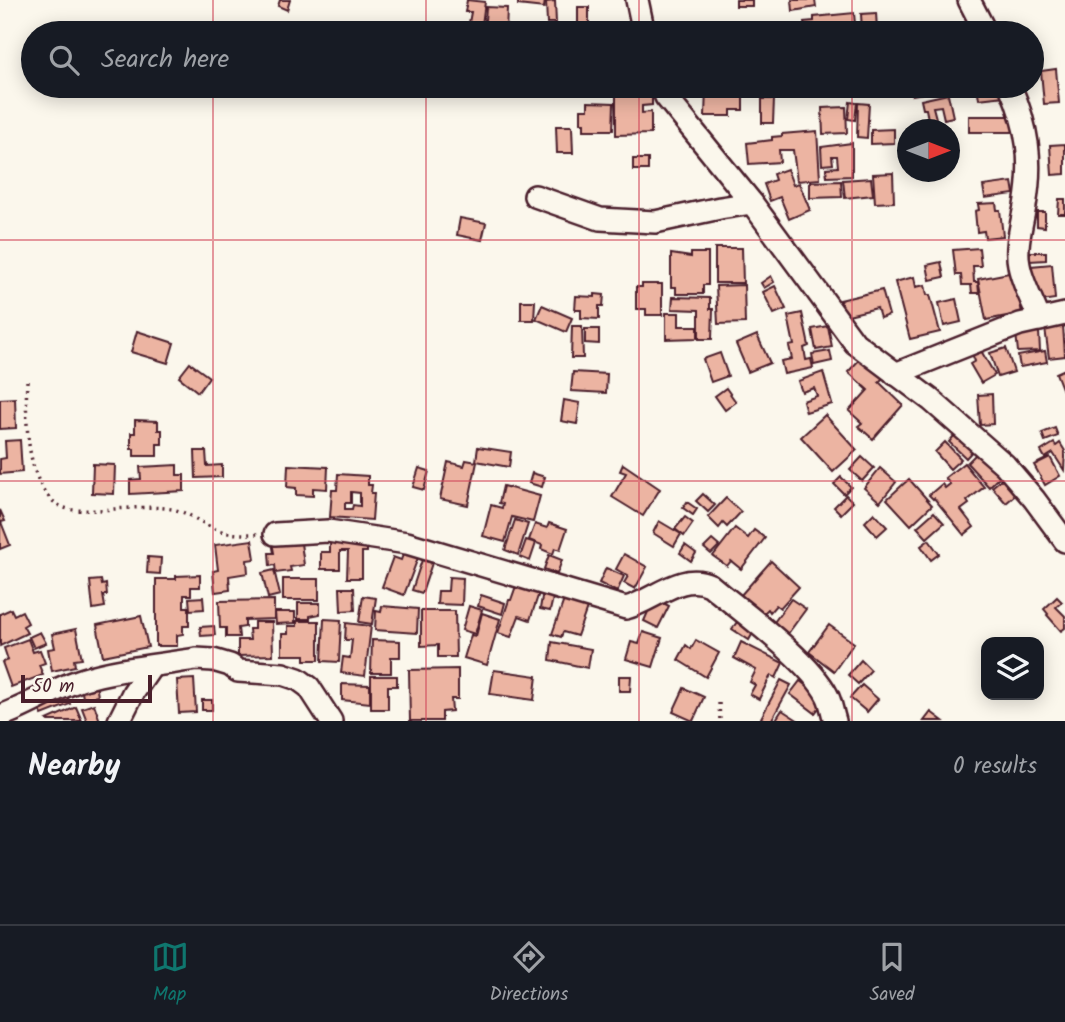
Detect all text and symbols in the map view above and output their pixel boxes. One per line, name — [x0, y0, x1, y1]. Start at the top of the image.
search box — [21, 21, 1044, 98]
text: Search here — [101, 39, 229, 81]
icon: search — [45, 41, 83, 79]
north arrow — [897, 119, 960, 182]
map controls — [981, 637, 1044, 700]
button: layers — [981, 637, 1044, 700]
scale bar — [21, 672, 152, 704]
text: 50 m — [32, 672, 74, 702]
text: Nearby — [28, 743, 120, 791]
text: 0 results — [953, 749, 1037, 785]
tab: Map — [151, 938, 189, 1010]
tab: Directions — [490, 938, 568, 1010]
tab: Saved — [869, 938, 914, 1010]

